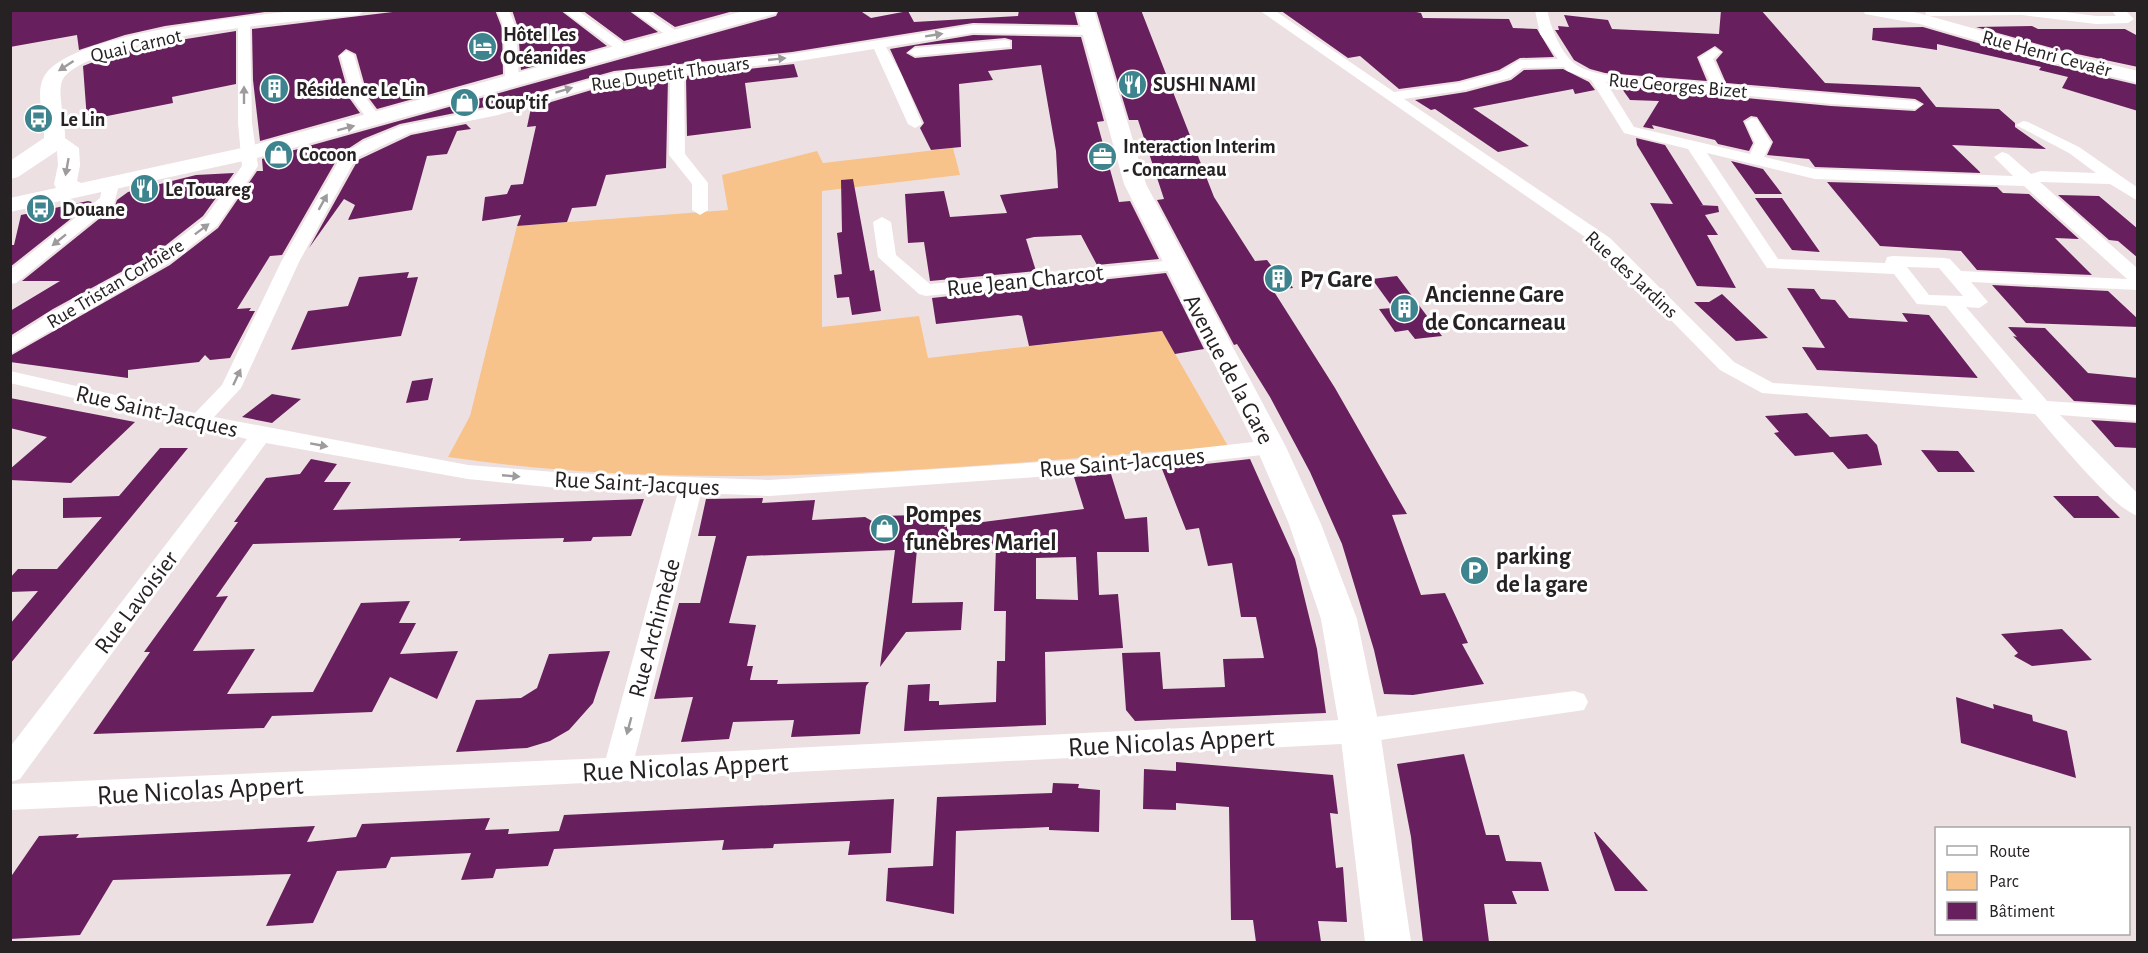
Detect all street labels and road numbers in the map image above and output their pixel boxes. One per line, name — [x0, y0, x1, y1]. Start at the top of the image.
street label: Quai Carnot — [89, 26, 184, 66]
street label: Rue Henri Cevaër — [1980, 27, 2114, 81]
street label: Rue Dupetit Thouars — [590, 53, 751, 95]
street label: Rue Georges Bizet — [1608, 70, 1749, 102]
street label: Rue des Jardins — [1581, 227, 1681, 322]
street label: Rue Tristan Corbière — [44, 235, 187, 333]
street label: Rue Jean Charcot — [946, 261, 1105, 301]
street label: Avenue de la Gare — [1179, 290, 1278, 448]
street label: Rue Saint-Jacques — [73, 382, 240, 442]
street label: Rue Saint-Jacques — [1038, 444, 1206, 482]
street label: Rue Saint-Jacques — [554, 468, 720, 500]
street label: Rue Lavoisier — [91, 547, 183, 658]
street label: Rue Archimède — [625, 556, 685, 700]
street label: Rue Nicolas Appert — [1067, 724, 1275, 762]
street label: Rue Nicolas Appert — [581, 749, 789, 787]
street label: Rue Nicolas Appert — [96, 772, 304, 810]

